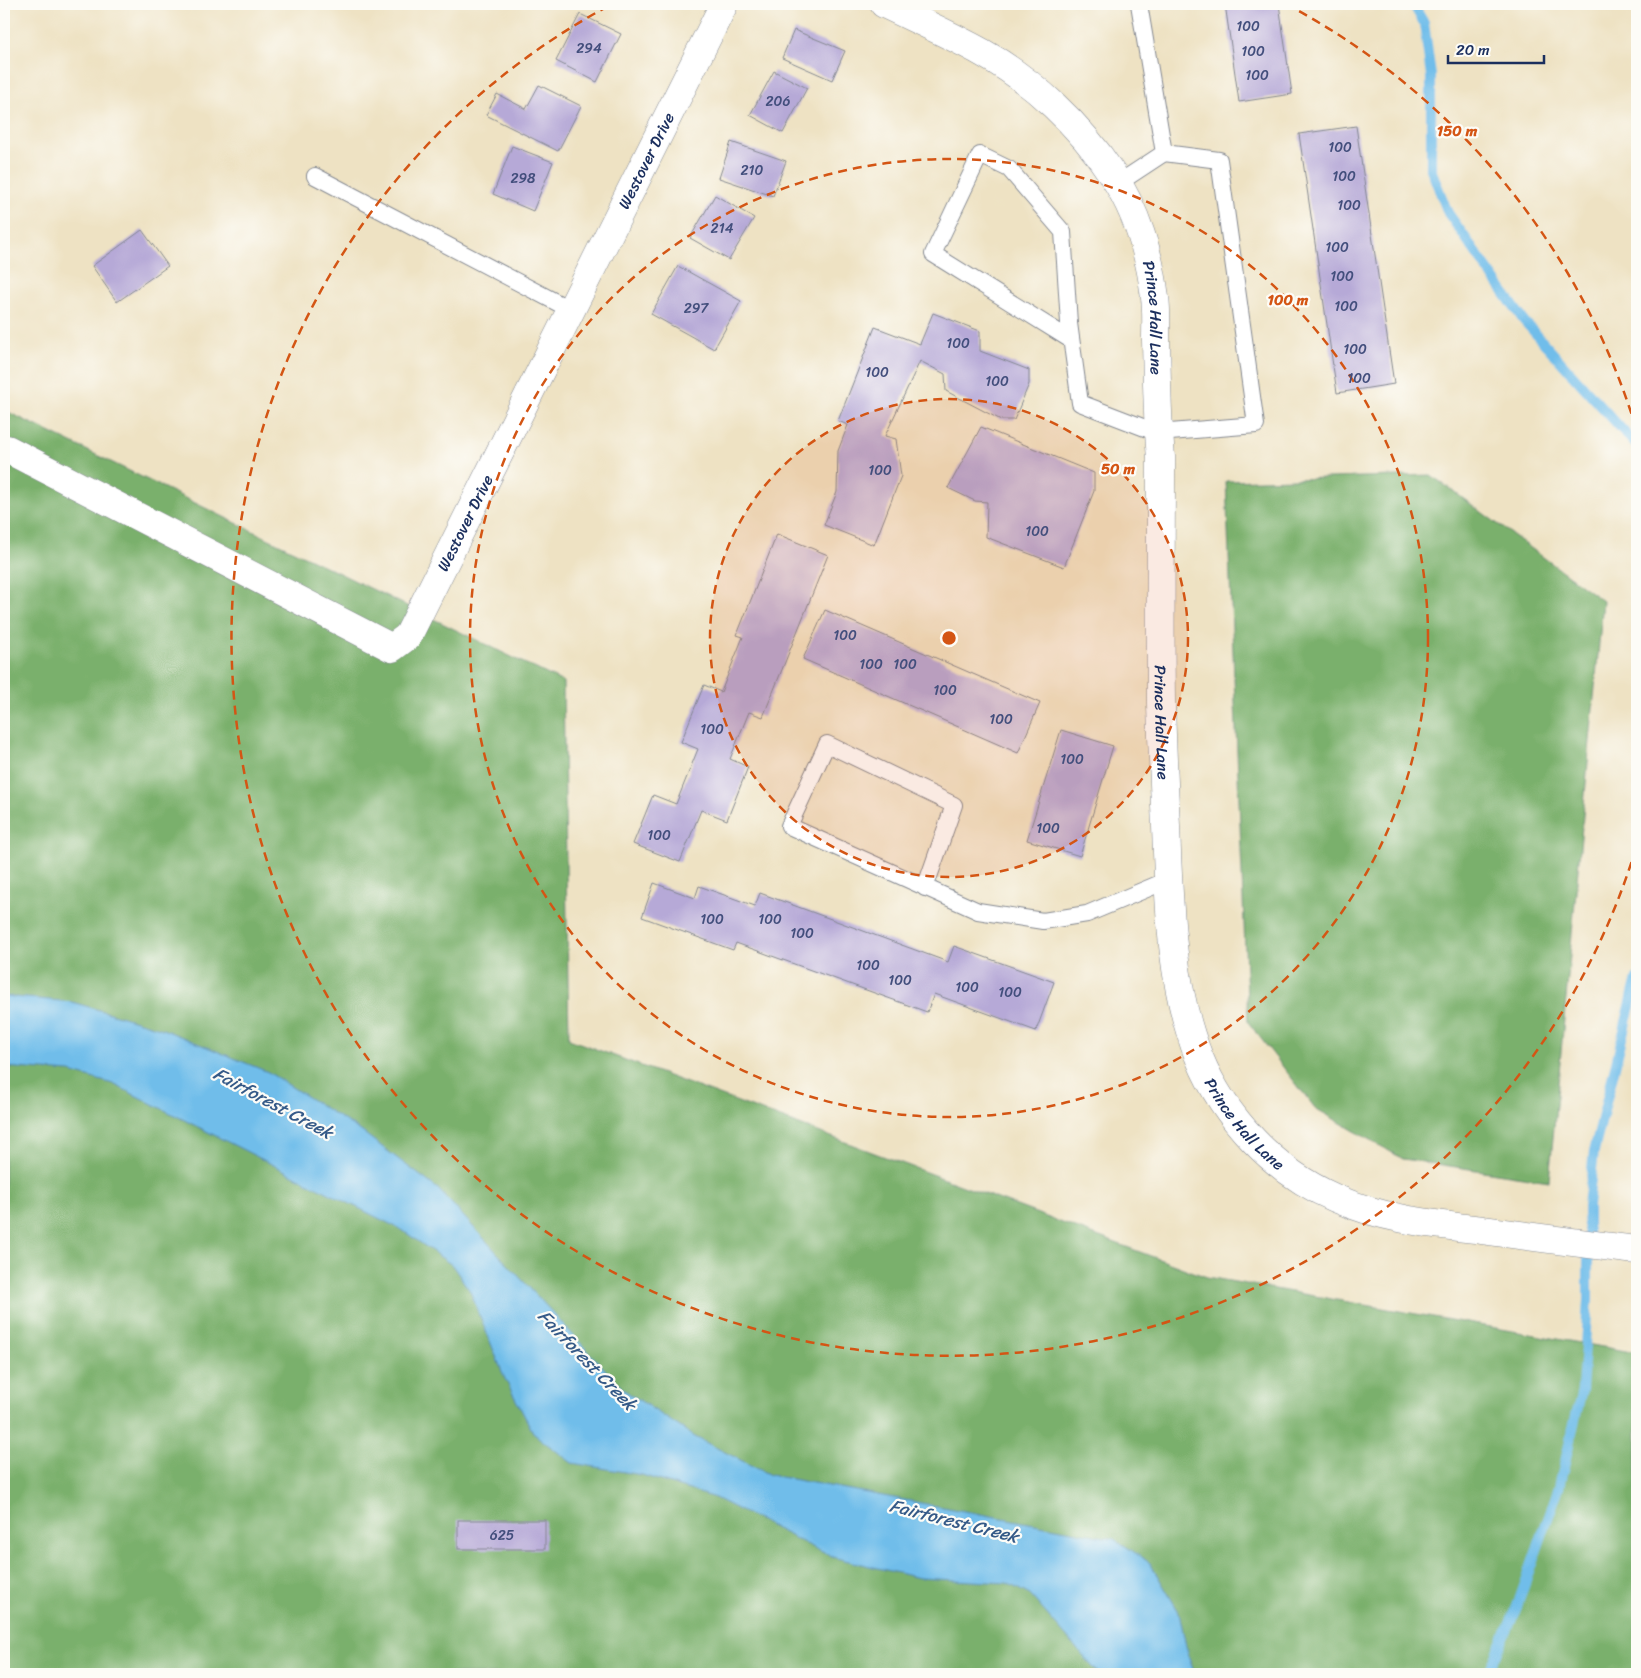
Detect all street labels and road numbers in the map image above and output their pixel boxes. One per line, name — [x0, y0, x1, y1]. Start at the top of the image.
street label: Westover Drive — [610, 107, 683, 214]
street label: Prince Hall Lane — [1134, 258, 1171, 375]
street label: Westover Drive — [429, 469, 502, 577]
street label: Prince Hall Lane — [1146, 665, 1178, 780]
street label: Prince Hall Lane — [1196, 1072, 1291, 1178]

